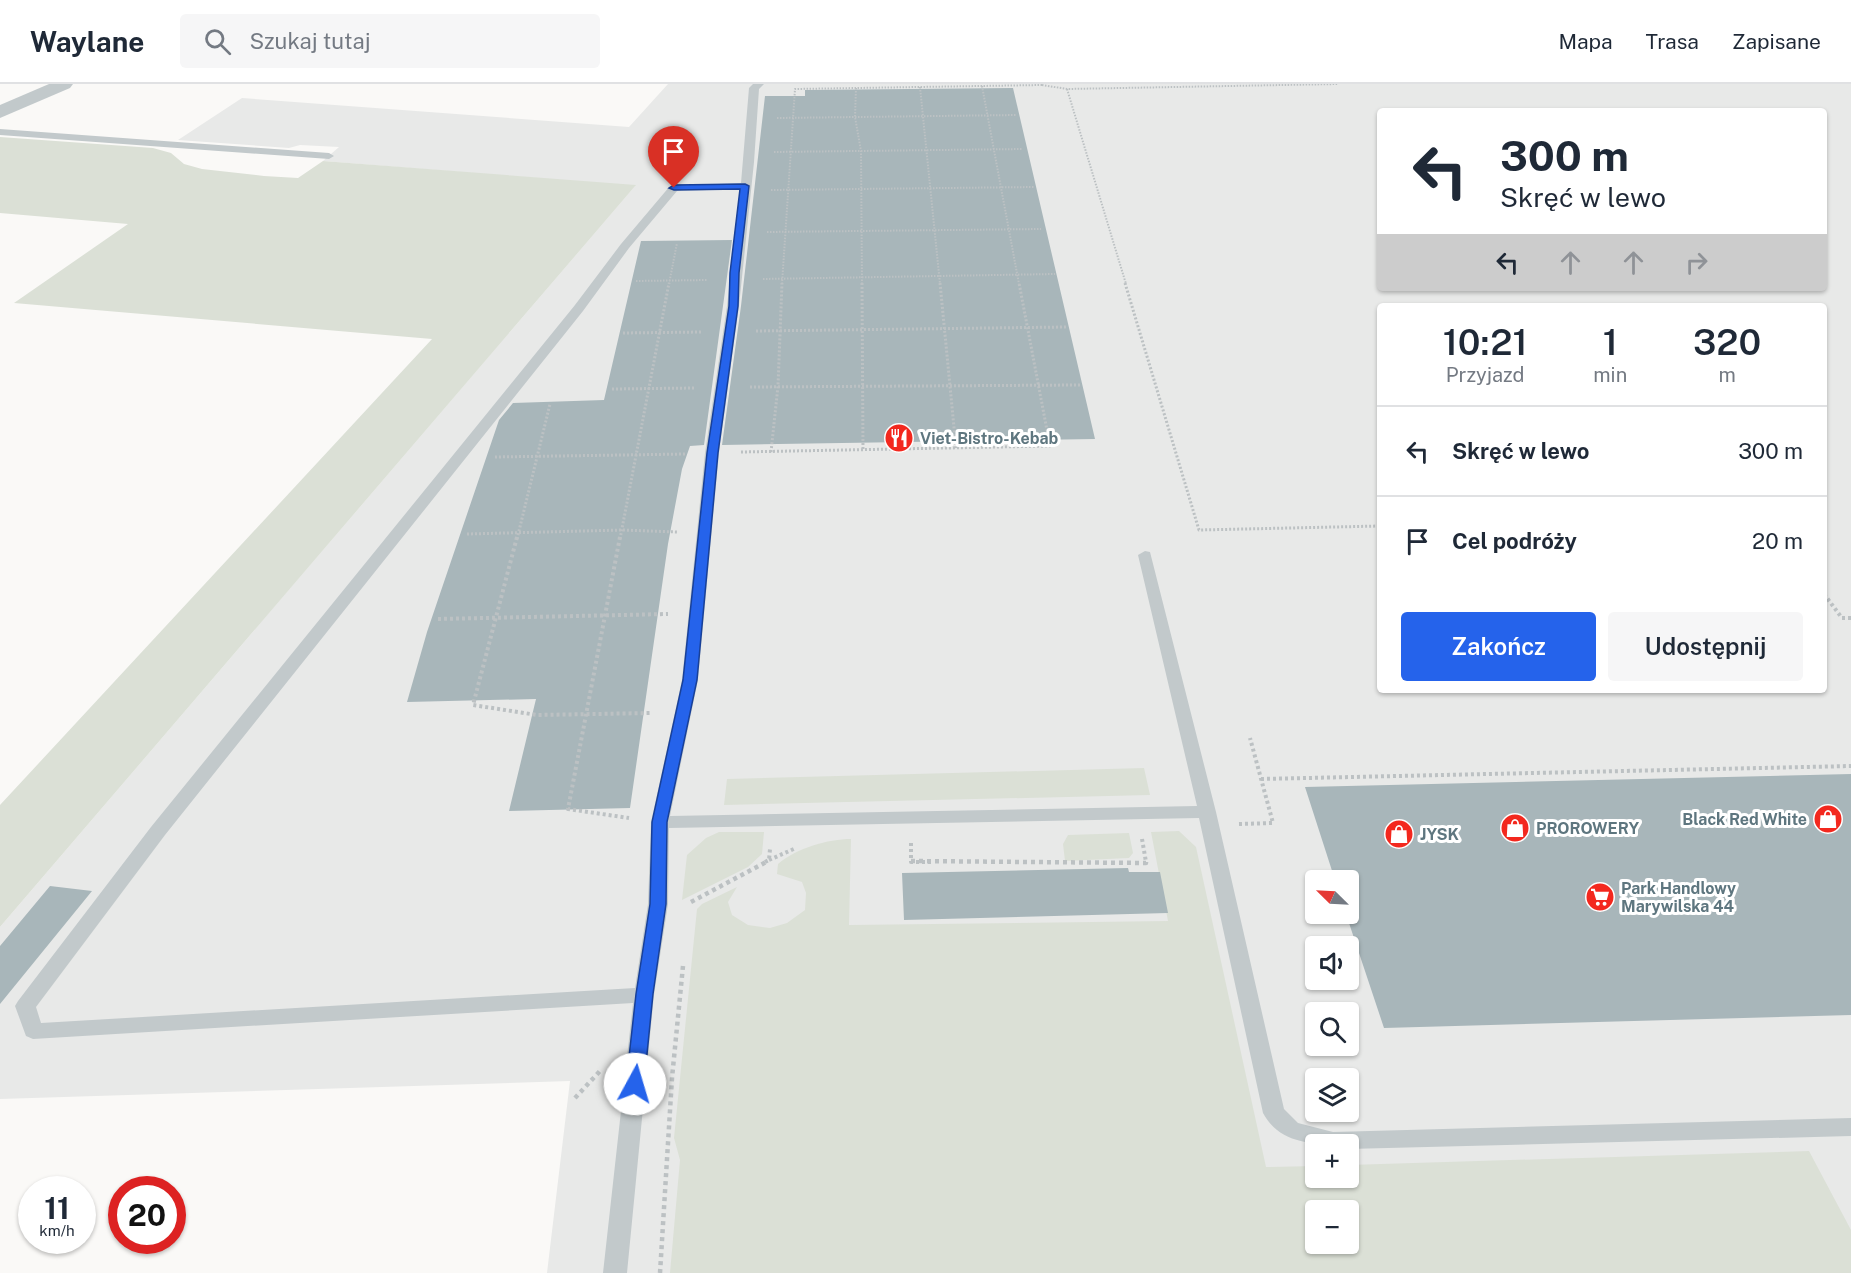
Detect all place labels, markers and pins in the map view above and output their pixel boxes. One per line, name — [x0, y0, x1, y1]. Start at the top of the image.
pin — [648, 126, 699, 188]
restaurant icon: Viet-Bistro-Kebab — [883, 422, 915, 454]
place label: Viet-Bistro-Kebab — [920, 429, 1059, 448]
shop icon: Black Red White — [1812, 803, 1844, 835]
place label: Black Red White — [1682, 810, 1807, 829]
shop icon: PROROWERY — [1499, 812, 1531, 844]
shop icon: JYSK — [1383, 818, 1415, 850]
place label: PROROWERY — [1536, 819, 1639, 838]
place label: JYSK — [1420, 825, 1459, 844]
place label: Park Handlowy Marywilska 44 — [1621, 879, 1736, 916]
supermarket icon: Park Handlowy Marywilska 44 — [1584, 881, 1616, 913]

